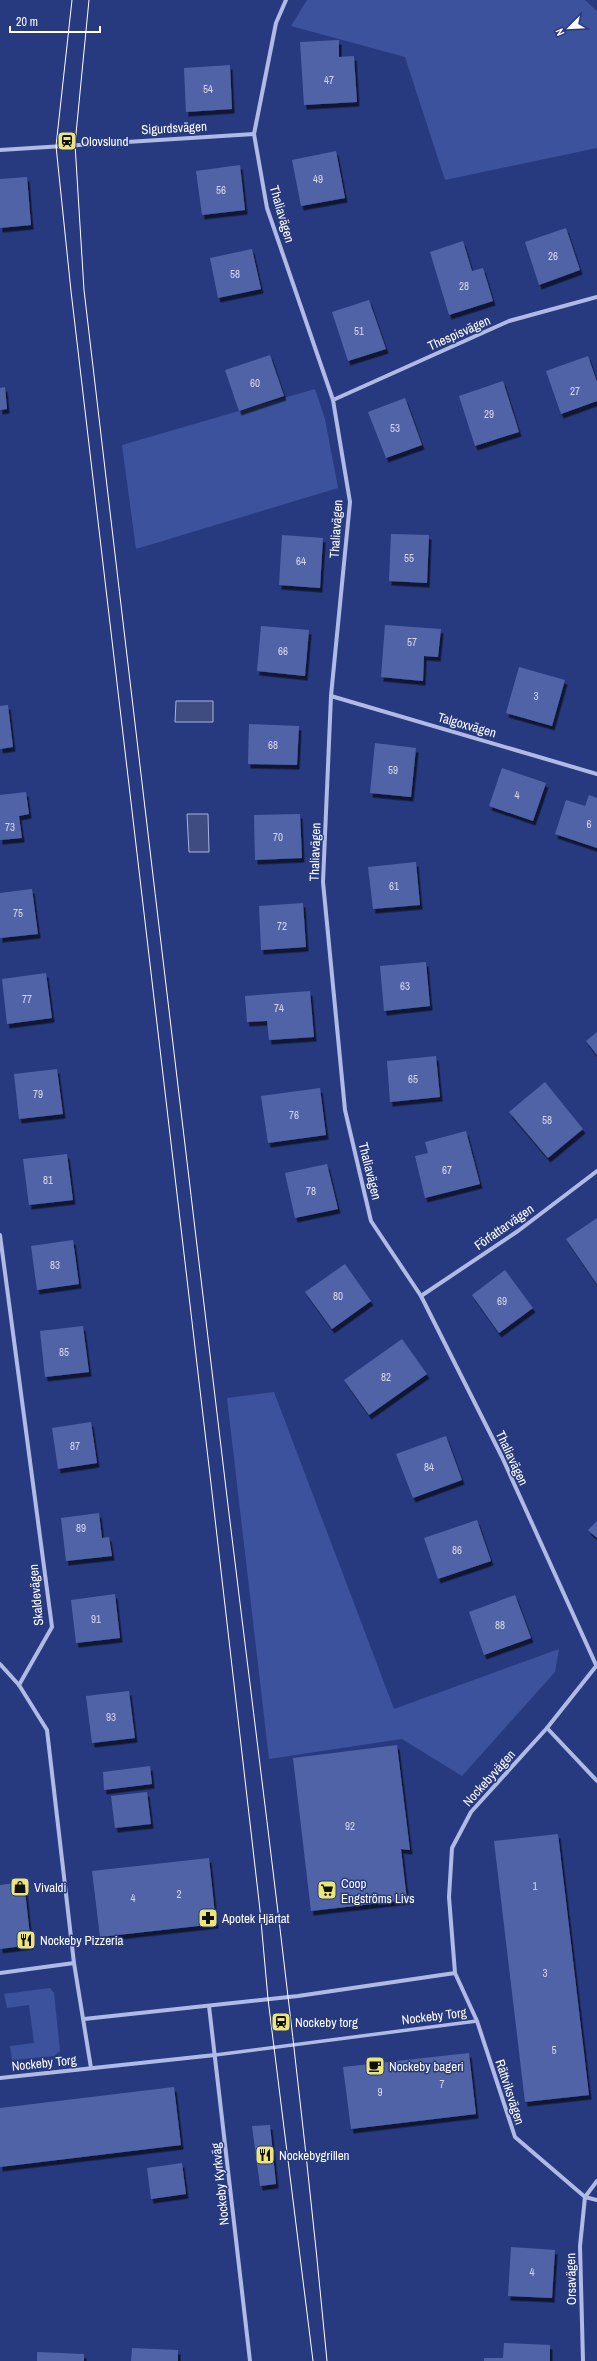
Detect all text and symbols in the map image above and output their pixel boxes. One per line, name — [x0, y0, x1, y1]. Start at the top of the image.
scale bar — [10, 8, 100, 34]
north arrow — [549, 8, 589, 48]
text: 20 m — [16, 14, 38, 30]
text: N — [552, 26, 568, 38]
house number: 47 — [324, 73, 334, 87]
house number: 54 — [203, 82, 213, 96]
street label: Sigurdsvägen — [141, 118, 207, 138]
station icon: Olovslund — [56, 130, 78, 152]
place label: Olovslund — [81, 133, 128, 150]
house number: 49 — [313, 172, 323, 186]
house number: 56 — [216, 183, 226, 197]
street label: Thaliavägen — [266, 183, 298, 245]
house number: 26 — [548, 249, 558, 263]
house number: 58 — [230, 267, 240, 281]
house number: 28 — [459, 279, 469, 293]
street label: Thespisvägen — [425, 312, 493, 354]
house number: 51 — [354, 324, 364, 338]
house number: 60 — [250, 376, 260, 390]
house number: 27 — [570, 384, 580, 398]
house number: 29 — [484, 407, 494, 421]
house number: 53 — [390, 421, 400, 435]
street label: Thaliavägen — [325, 499, 347, 559]
house number: 55 — [404, 551, 414, 565]
house number: 64 — [296, 554, 306, 568]
house number: 57 — [407, 635, 417, 649]
house number: 66 — [278, 644, 288, 658]
house number: 3 — [533, 689, 539, 703]
street label: Talgoxvägen — [436, 709, 498, 741]
house number: 68 — [268, 738, 278, 752]
house number: 59 — [388, 763, 398, 777]
house number: 4 — [514, 788, 520, 802]
house number: 6 — [586, 817, 592, 831]
house number: 73 — [5, 820, 15, 834]
street label: Thaliavägen — [305, 822, 325, 882]
house number: 70 — [273, 830, 283, 844]
house number: 61 — [389, 879, 399, 893]
house number: 75 — [13, 906, 23, 920]
house number: 72 — [277, 919, 287, 933]
house number: 63 — [400, 979, 410, 993]
house number: 77 — [22, 992, 32, 1006]
house number: 74 — [274, 1001, 284, 1015]
house number: 65 — [408, 1072, 418, 1086]
house number: 79 — [33, 1087, 43, 1101]
house number: 76 — [289, 1108, 299, 1122]
house number: 58 — [542, 1113, 552, 1127]
street label: Thaliavägen — [355, 1140, 385, 1202]
house number: 67 — [442, 1163, 452, 1177]
house number: 81 — [43, 1173, 53, 1187]
house number: 78 — [306, 1184, 316, 1198]
street label: Författarvägen — [471, 1200, 537, 1254]
house number: 83 — [50, 1258, 60, 1272]
house number: 80 — [333, 1289, 343, 1303]
house number: 69 — [497, 1294, 507, 1308]
house number: 85 — [59, 1345, 69, 1359]
house number: 82 — [381, 1370, 391, 1384]
street label: Thaliavägen — [492, 1428, 532, 1488]
house number: 87 — [70, 1439, 80, 1453]
house number: 84 — [424, 1460, 434, 1474]
house number: 89 — [76, 1521, 86, 1535]
house number: 86 — [452, 1543, 462, 1557]
street label: Skaldevägen — [25, 1563, 47, 1626]
house number: 91 — [91, 1612, 101, 1626]
house number: 88 — [495, 1618, 505, 1632]
house number: 93 — [106, 1710, 116, 1724]
street label: Nockebyvägen — [459, 1746, 519, 1810]
house number: 92 — [345, 1819, 355, 1833]
place label: Coop Engströms Livs — [341, 1875, 414, 1907]
shop icon: Vivaldi — [9, 1876, 31, 1898]
place label: Vivaldi — [34, 1879, 66, 1896]
supermarket icon: Coop Engströms Livs — [316, 1879, 338, 1901]
house number: 1 — [532, 1879, 538, 1893]
house number: 2 — [176, 1887, 182, 1901]
house number: 4 — [130, 1891, 136, 1905]
pharmacy icon: Apotek Hjärtat — [197, 1907, 219, 1929]
place label: Apotek Hjärtat — [221, 1910, 290, 1927]
restaurant icon: Nockeby Pizzeria — [15, 1929, 37, 1951]
place label: Nockeby Pizzeria — [40, 1932, 124, 1949]
house number: 3 — [542, 1966, 548, 1980]
street label: Nockeby Torg — [401, 2004, 467, 2028]
station icon: Nockeby torg — [270, 2011, 292, 2033]
place label: Nockeby torg — [295, 2014, 358, 2031]
house number: 5 — [551, 2043, 557, 2057]
street label: Nockeby Torg — [11, 2051, 77, 2075]
cafe icon: Nockeby bageri — [364, 2055, 386, 2077]
street label: Rättviksvägen — [491, 2057, 529, 2127]
place label: Nockeby bageri — [389, 2058, 464, 2075]
house number: 7 — [439, 2077, 445, 2091]
house number: 9 — [377, 2085, 383, 2099]
street label: Nockeby Kyrkväg — [207, 2142, 233, 2226]
restaurant icon: Nockebygrillen — [254, 2144, 276, 2166]
place label: Nockebygrillen — [279, 2147, 350, 2164]
street label: Orsavägen — [562, 2253, 580, 2305]
house number: 4 — [529, 2265, 535, 2279]

